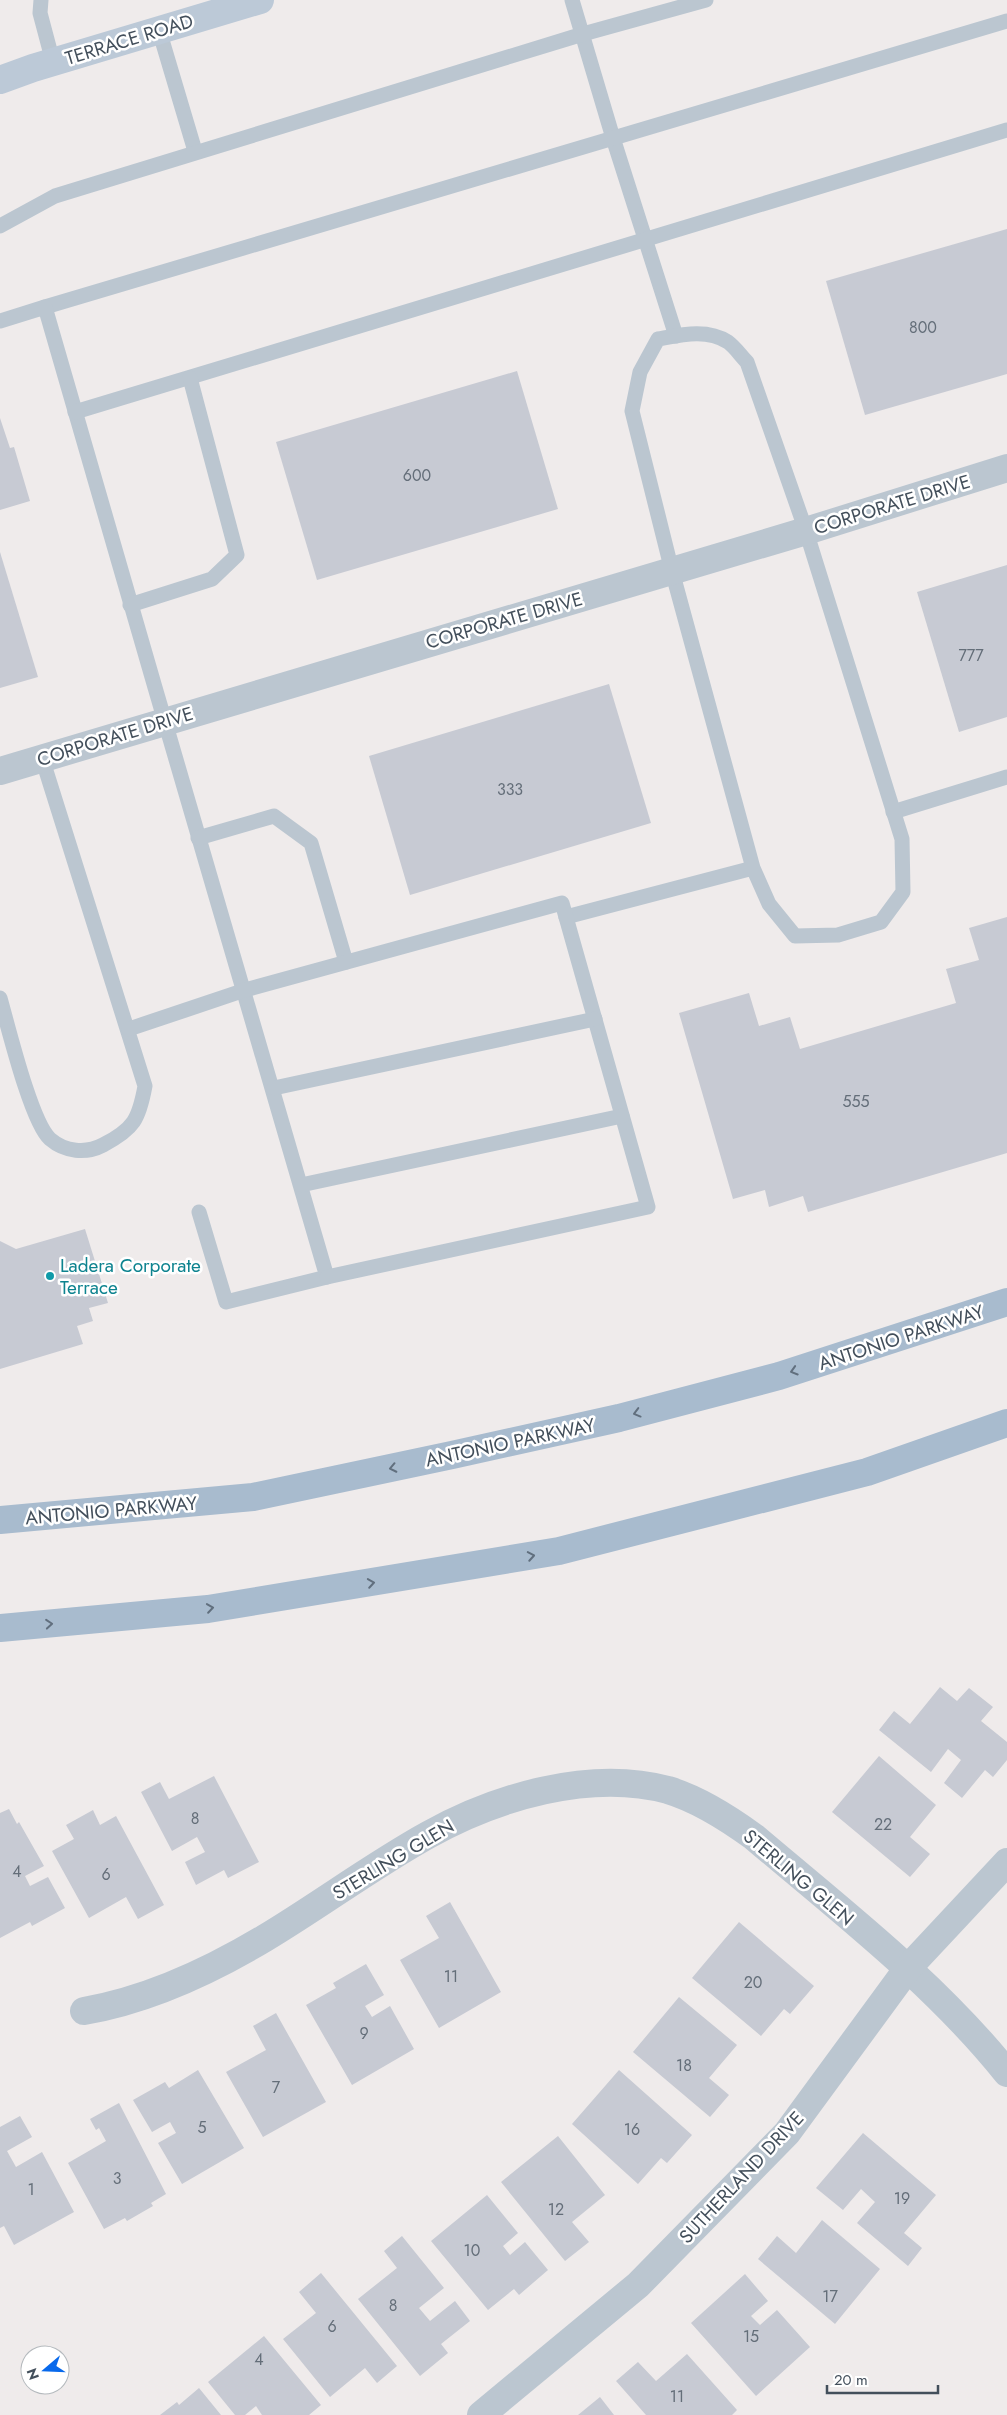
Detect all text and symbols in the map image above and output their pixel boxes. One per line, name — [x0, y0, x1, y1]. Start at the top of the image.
street label: TERRACE ROAD — [62, 7, 196, 72]
house number: 800 — [909, 316, 937, 339]
house number: 600 — [403, 464, 431, 487]
street label: CORPORATE DRIVE — [811, 468, 974, 541]
street label: CORPORATE DRIVE — [422, 585, 586, 656]
house number: 777 — [958, 644, 984, 667]
street label: CORPORATE DRIVE — [34, 700, 197, 773]
house number: 333 — [497, 778, 523, 801]
house number: 555 — [842, 1090, 870, 1113]
place label: Ladera Corporate Terrace — [60, 1252, 201, 1301]
marker: Ladera Corporate Terrace — [44, 1270, 56, 1282]
street label: ANTONIO PARKWAY — [815, 1298, 988, 1377]
one-way arrow — [791, 1366, 799, 1376]
one-way arrow — [634, 1408, 642, 1418]
street label: ANTONIO PARKWAY — [423, 1411, 598, 1474]
one-way arrow — [389, 1462, 398, 1472]
street label: ANTONIO PARKWAY — [24, 1489, 199, 1531]
one-way arrow — [527, 1551, 535, 1561]
one-way arrow — [366, 1579, 375, 1589]
one-way arrow — [207, 1603, 215, 1614]
one-way arrow — [45, 1619, 53, 1630]
house number: 8 — [191, 1807, 199, 1830]
street label: STERLING GLEN — [328, 1813, 459, 1906]
house number: 22 — [874, 1813, 892, 1836]
street label: STERLING GLEN — [737, 1823, 860, 1932]
house number: 4 — [12, 1860, 22, 1883]
house number: 6 — [101, 1863, 111, 1886]
house number: 11 — [444, 1965, 458, 1988]
house number: 20 — [744, 1971, 762, 1994]
house number: 9 — [359, 2022, 369, 2045]
house number: 18 — [676, 2054, 692, 2077]
house number: 7 — [272, 2076, 281, 2099]
street label: SUTHERLAND DRIVE — [673, 2105, 810, 2249]
house number: 5 — [197, 2116, 207, 2139]
house number: 16 — [624, 2118, 640, 2141]
house number: 3 — [113, 2167, 122, 2190]
house number: 1 — [27, 2178, 35, 2201]
house number: 19 — [894, 2187, 910, 2210]
house number: 12 — [548, 2198, 564, 2221]
house number: 10 — [464, 2239, 480, 2262]
house number: 17 — [822, 2285, 838, 2308]
house number: 8 — [389, 2294, 397, 2317]
house number: 6 — [327, 2315, 337, 2338]
house number: 15 — [743, 2325, 759, 2348]
north arrow — [20, 2345, 70, 2395]
house number: 4 — [254, 2348, 264, 2371]
scale bar — [827, 2362, 938, 2394]
text: N — [21, 2366, 44, 2383]
text: 20 m — [834, 2369, 868, 2391]
house number: 11 — [670, 2385, 684, 2408]

